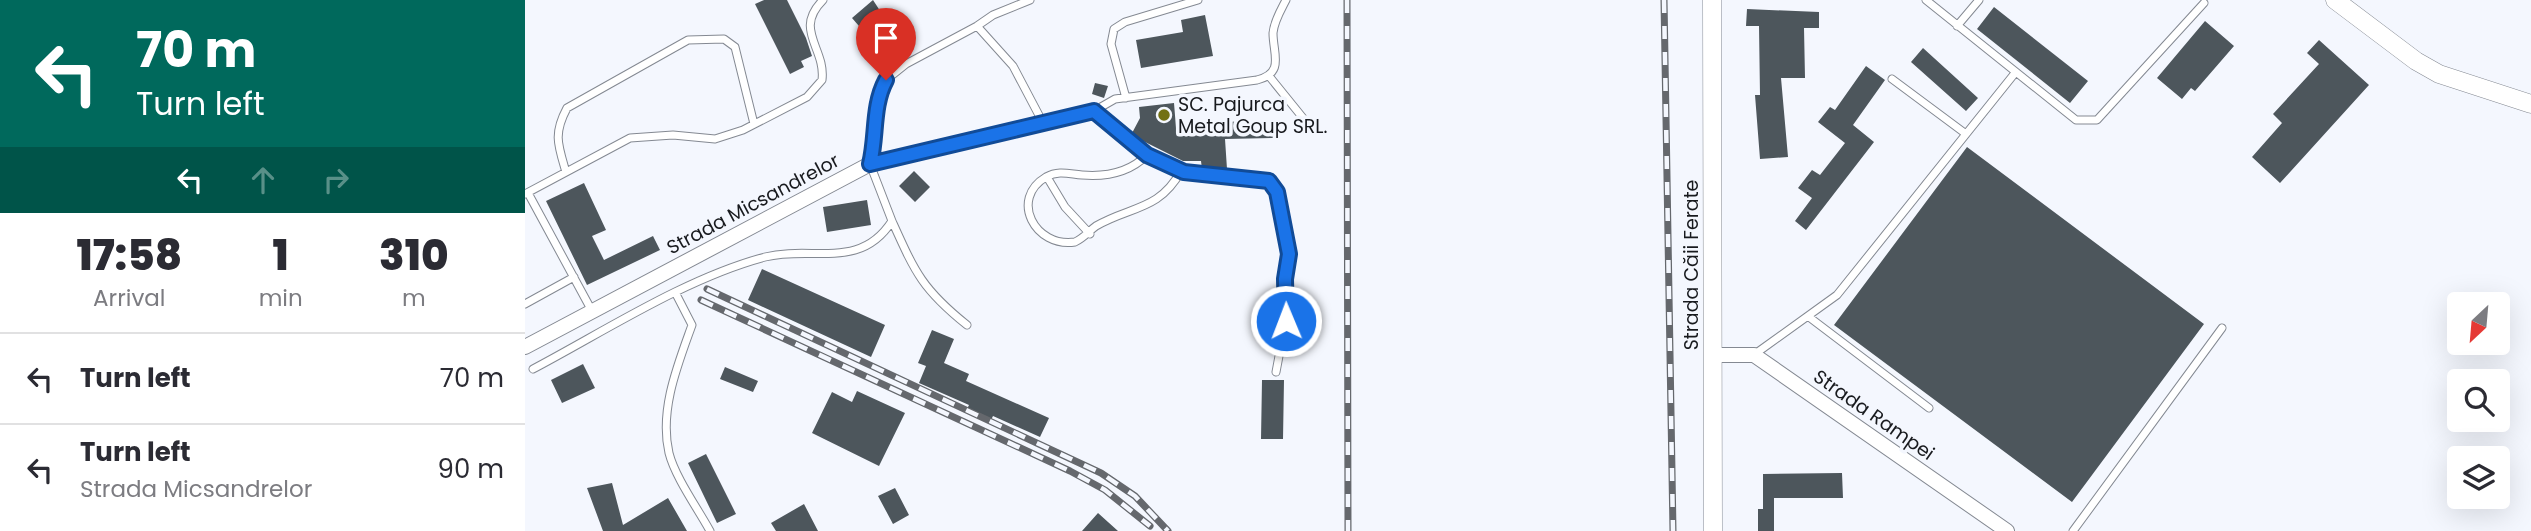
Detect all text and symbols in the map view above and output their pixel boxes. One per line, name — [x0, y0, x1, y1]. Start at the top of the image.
pin — [856, 8, 916, 80]
text: 70 m — [136, 16, 256, 84]
icon: arrive — [867, 19, 905, 57]
icon: left — [21, 28, 112, 119]
text: Turn left — [136, 81, 265, 126]
place label: SC. Pajurca Metal Goup SRL. — [1178, 91, 1328, 140]
marker: SC. Pajurca Metal Goup SRL. — [1156, 107, 1172, 123]
street label: Strada Micsandrelor — [662, 147, 844, 261]
icon: left — [171, 161, 209, 199]
icon: ahead — [244, 161, 282, 199]
icon: right — [317, 161, 355, 199]
street label: Strada Căii Ferate — [1678, 180, 1705, 350]
text: 17:58 — [76, 226, 182, 285]
text: 1 — [273, 226, 289, 285]
text: 310 — [379, 226, 449, 285]
text: Arrival — [93, 282, 166, 314]
text: min — [259, 282, 303, 314]
text: m — [402, 282, 426, 314]
position arrow — [1249, 284, 1323, 358]
north arrow — [2447, 292, 2509, 355]
map controls — [2447, 292, 2510, 509]
icon: left — [21, 360, 59, 398]
text: Turn left — [80, 360, 191, 396]
text: 70 m — [440, 360, 504, 396]
street label: Strada Rampei — [1808, 363, 1940, 467]
button: search — [2447, 369, 2510, 432]
text: Turn left — [80, 434, 191, 470]
button: layers — [2447, 446, 2510, 509]
icon: left — [21, 451, 59, 489]
text: 90 m — [438, 451, 504, 487]
text: Strada Micsandrelor — [80, 473, 312, 505]

